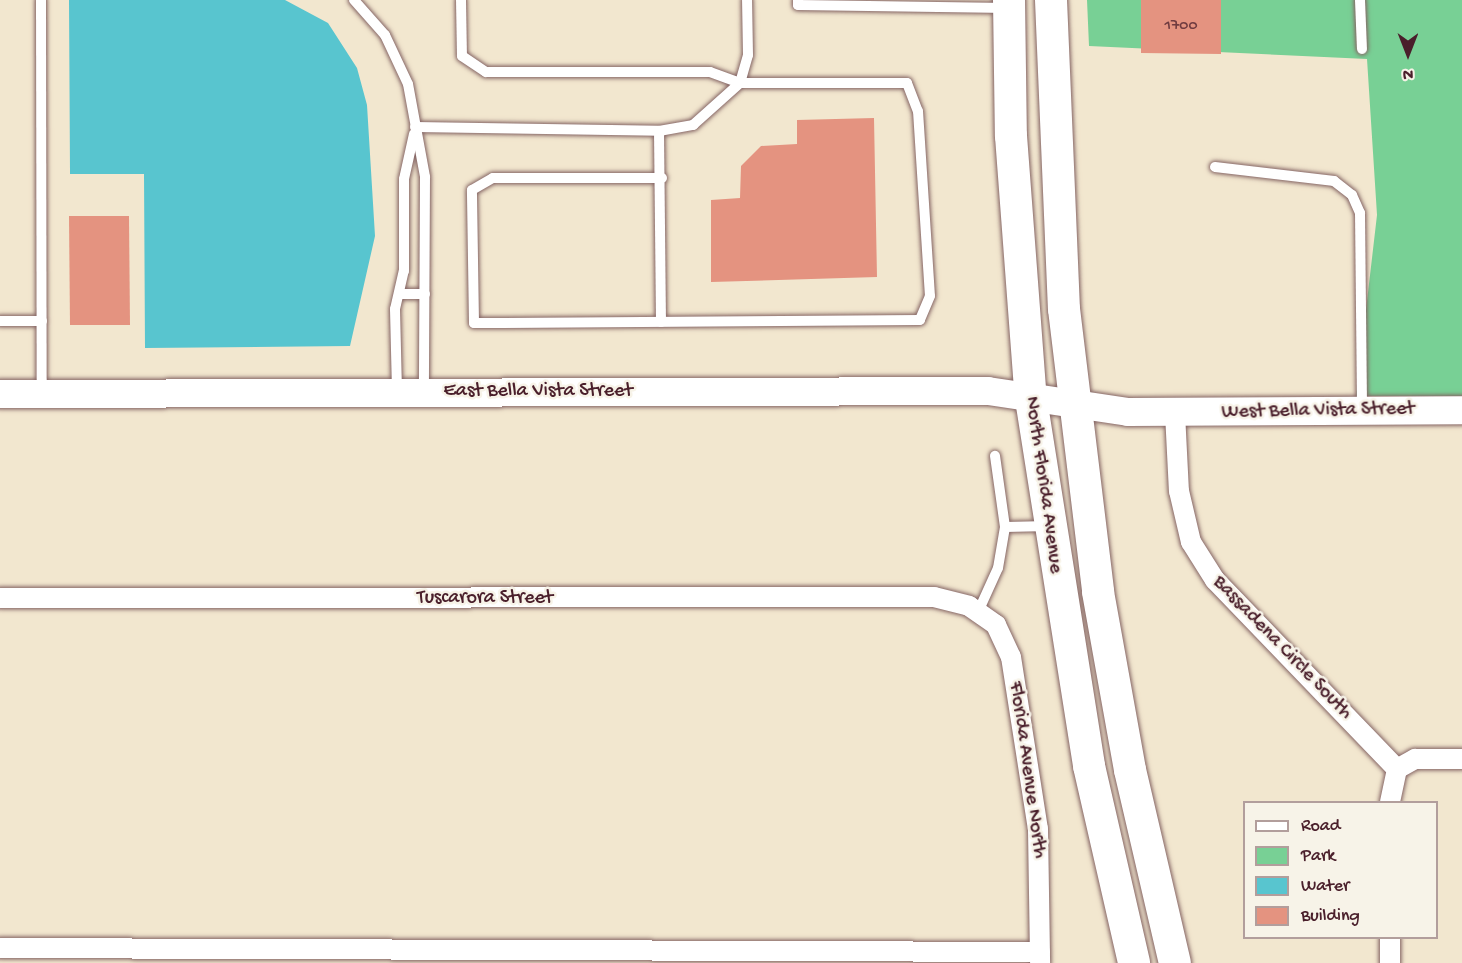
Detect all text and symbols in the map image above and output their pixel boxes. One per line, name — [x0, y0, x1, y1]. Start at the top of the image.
house number: 1700 — [1165, 17, 1197, 37]
north arrow — [1378, 24, 1438, 84]
text: N — [1403, 63, 1413, 82]
street label: East Bella Vista Street — [443, 379, 633, 403]
street label: North Florida Avenue — [1019, 395, 1067, 575]
street label: West Bella Vista Street — [1221, 397, 1415, 425]
street label: Bassadena Circle South — [1207, 571, 1357, 725]
street label: Tuscarora Street — [417, 586, 553, 610]
street label: Florida Avenue North — [1003, 680, 1051, 860]
legend — [1243, 801, 1438, 939]
text: Road — [1301, 816, 1340, 837]
text: Park — [1301, 846, 1335, 867]
text: Water — [1301, 876, 1349, 897]
text: Building — [1301, 906, 1360, 927]

